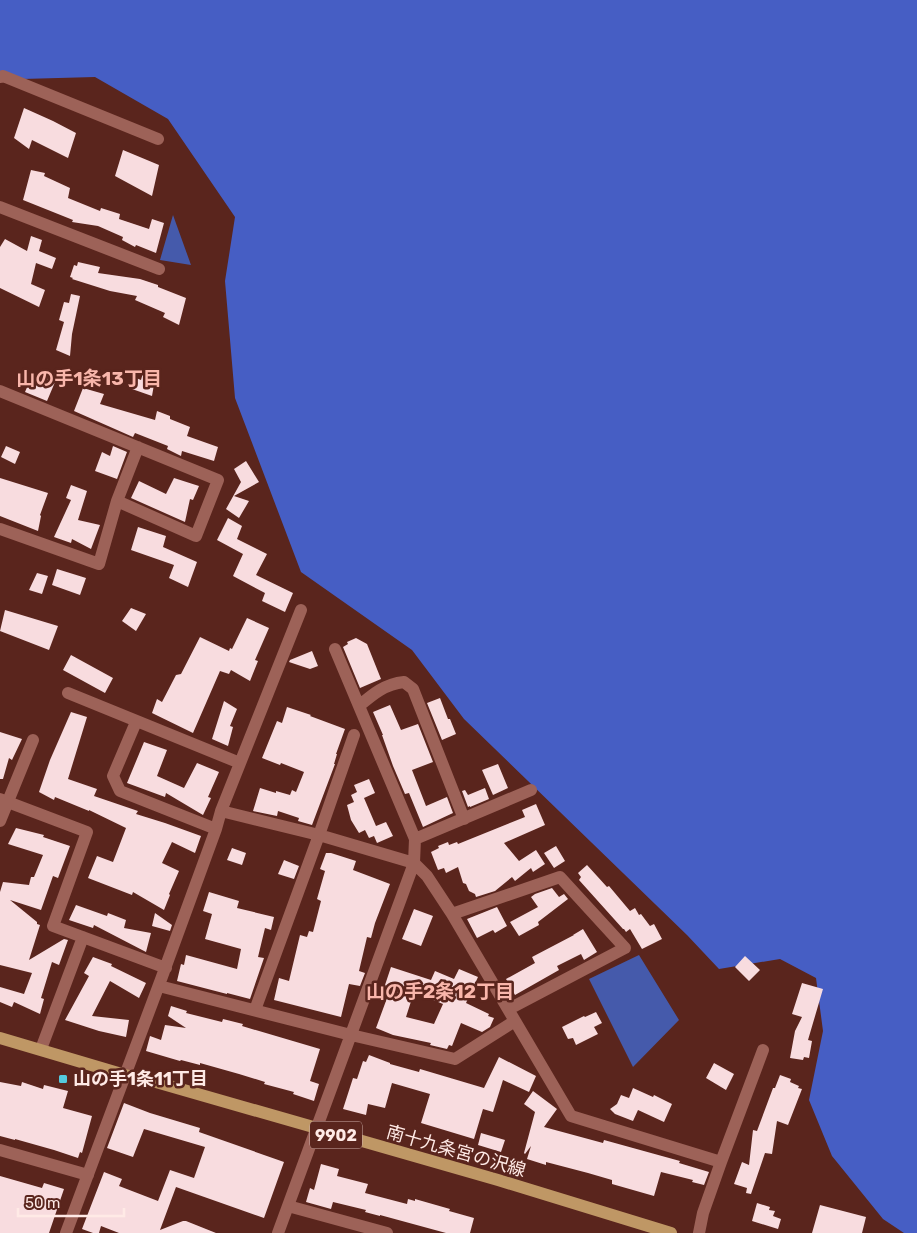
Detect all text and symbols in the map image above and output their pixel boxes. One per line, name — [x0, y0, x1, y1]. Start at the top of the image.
district label: 山の手1条13丁目 — [16, 367, 162, 390]
district label: 山の手2条12丁目 — [366, 980, 514, 1003]
place label: 山の手1条11丁目 — [73, 1068, 208, 1090]
marker: 山の手1条11丁目 — [57, 1073, 69, 1085]
street label: 南十九条宮の沢線 — [384, 1121, 528, 1181]
road number: 9902 — [310, 1122, 362, 1148]
scale bar — [18, 1186, 124, 1218]
text: 50 m — [25, 1194, 60, 1212]

